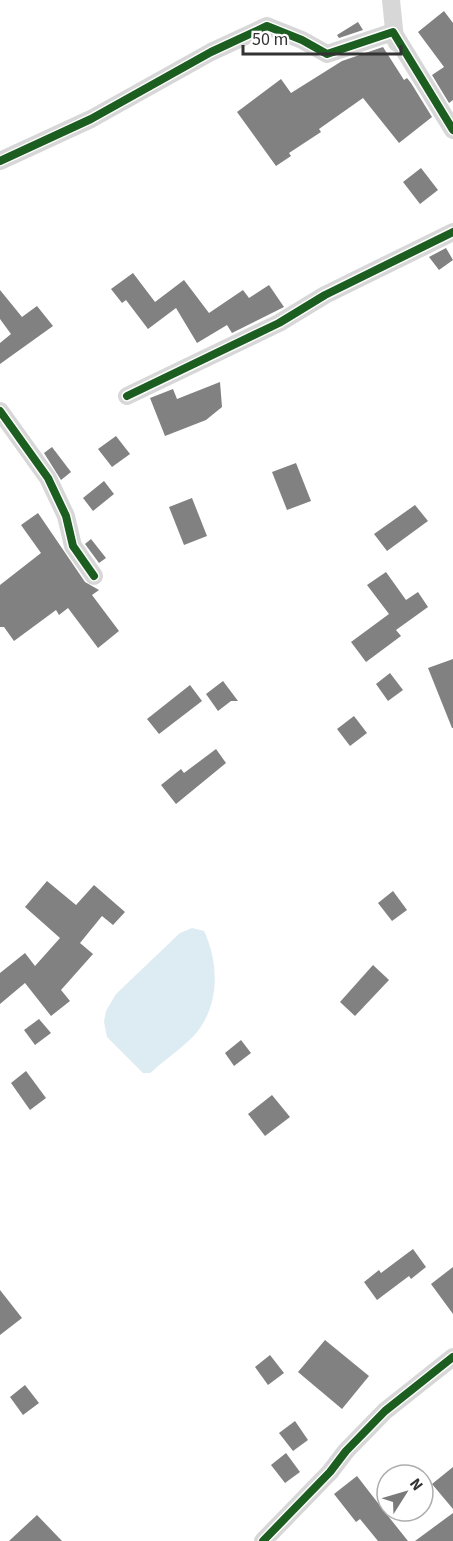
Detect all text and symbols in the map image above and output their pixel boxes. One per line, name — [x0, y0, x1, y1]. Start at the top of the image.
scale bar — [243, 18, 400, 56]
text: 50 m — [252, 27, 288, 52]
north arrow — [375, 1463, 435, 1523]
text: N — [404, 1474, 428, 1495]

